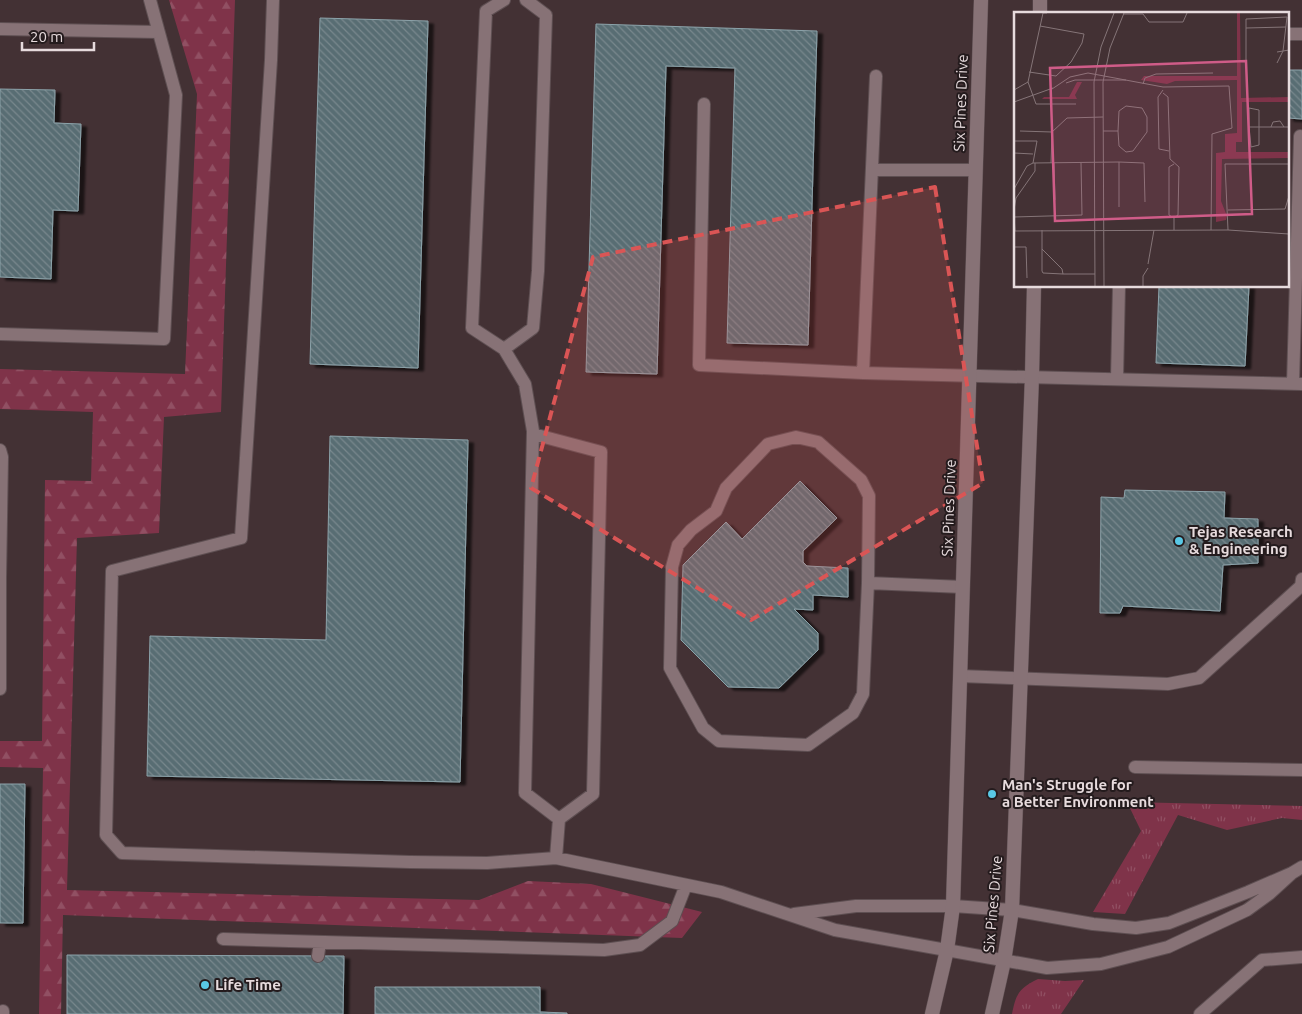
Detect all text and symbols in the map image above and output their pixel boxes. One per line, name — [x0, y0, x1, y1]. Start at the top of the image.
inset map — [1014, 12, 1290, 288]
scale bar — [22, 20, 95, 52]
text: 20 m — [30, 28, 63, 45]
street label: Six Pines Drive — [950, 54, 971, 152]
street label: Six Pines Drive — [938, 459, 959, 557]
place label: Tejas Research & Engineering — [1189, 523, 1293, 557]
marker: Tejas Research & Engineering — [1173, 535, 1185, 547]
place label: Man's Struggle for a Better Environment — [1002, 776, 1154, 810]
marker: Man's Struggle for a Better Environment — [986, 788, 998, 800]
street label: Six Pines Drive — [980, 855, 1005, 953]
place label: Life Time — [215, 976, 281, 993]
marker: Life Time — [199, 979, 211, 991]

